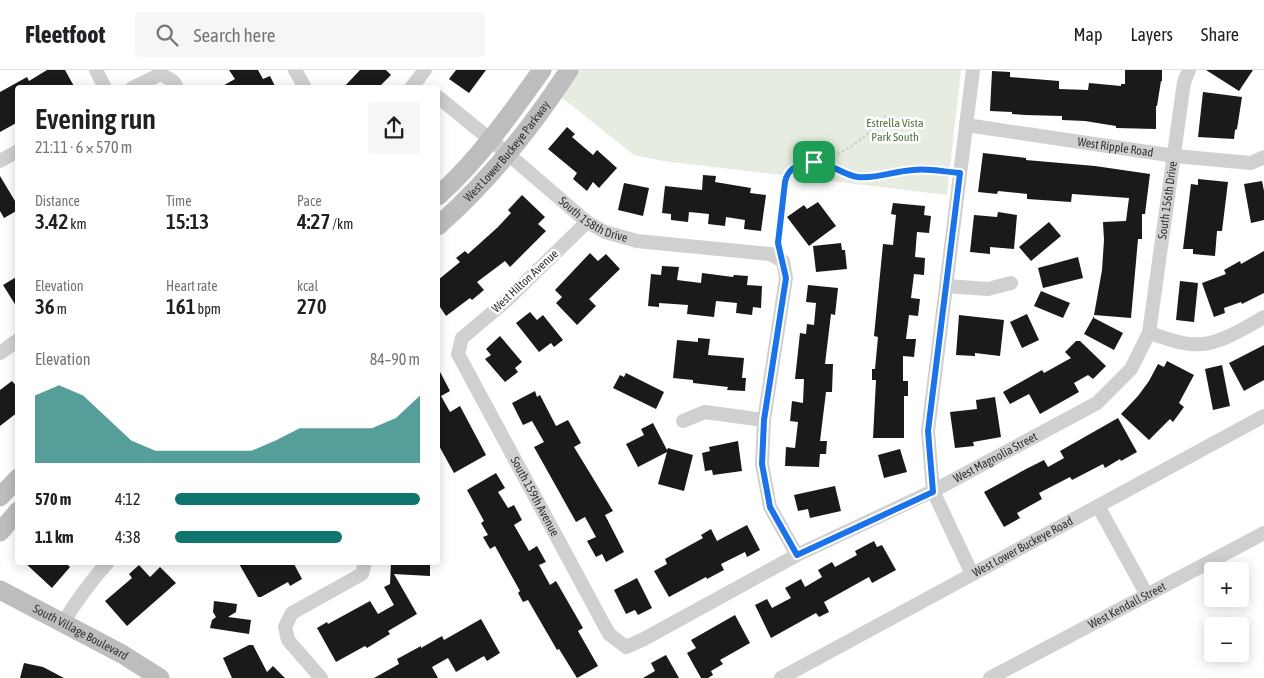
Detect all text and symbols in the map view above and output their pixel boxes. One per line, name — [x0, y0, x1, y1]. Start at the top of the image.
search box — [135, 12, 485, 57]
text: Fleetfoot — [25, 21, 105, 48]
icon: search — [153, 21, 181, 49]
text: Search here — [193, 24, 275, 46]
text: Map — [1073, 24, 1102, 45]
text: Layers — [1130, 24, 1173, 45]
text: Share — [1201, 24, 1239, 45]
street label: West Lower Buckeye Parkway — [461, 98, 553, 205]
button: share — [368, 102, 420, 154]
text: Evening run — [35, 103, 156, 135]
park label: Estrella Vista Park South — [866, 116, 924, 144]
street label: West Ripple Road — [1077, 135, 1154, 160]
text: 21:11 · 6 × 570 m — [35, 138, 132, 156]
pin — [793, 141, 835, 183]
icon: arrive — [800, 148, 828, 176]
street label: South 156th Drive — [1155, 160, 1180, 240]
text: Distance — [35, 193, 80, 209]
text: Time — [166, 193, 192, 209]
text: Pace — [297, 193, 322, 209]
street label: South 158th Drive — [556, 194, 629, 245]
text: 3.42 — [35, 209, 68, 233]
text: 15:13 — [166, 209, 209, 233]
text: 4:27 — [297, 209, 330, 233]
text: km — [68, 216, 87, 232]
text: /km — [330, 216, 353, 232]
street label: West Hilton Avenue — [489, 247, 561, 315]
text: Elevation — [35, 278, 84, 294]
text: Heart rate — [166, 278, 218, 294]
text: kcal — [297, 278, 318, 294]
text: 36 — [35, 294, 55, 318]
text: 161 — [166, 294, 196, 318]
text: 270 — [297, 294, 327, 318]
text: m — [55, 301, 67, 317]
text: bpm — [196, 301, 221, 317]
text: Elevation — [35, 350, 90, 368]
text: 84–90 m — [370, 350, 420, 368]
street label: West Magnolia Street — [951, 429, 1040, 486]
street label: South 159th Avenue — [508, 454, 562, 539]
text: 570 m — [35, 490, 71, 508]
text: 4:12 — [115, 490, 140, 508]
street label: West Lower Buckeye Road — [970, 514, 1075, 580]
text: 1.1 km — [35, 528, 74, 546]
text: 4:38 — [115, 528, 140, 546]
map controls — [1204, 562, 1249, 662]
button: + — [1204, 562, 1249, 607]
street label: West Kendall Street — [1086, 579, 1169, 632]
street label: South Village Boulevard — [31, 602, 131, 663]
button: − — [1204, 617, 1249, 662]

